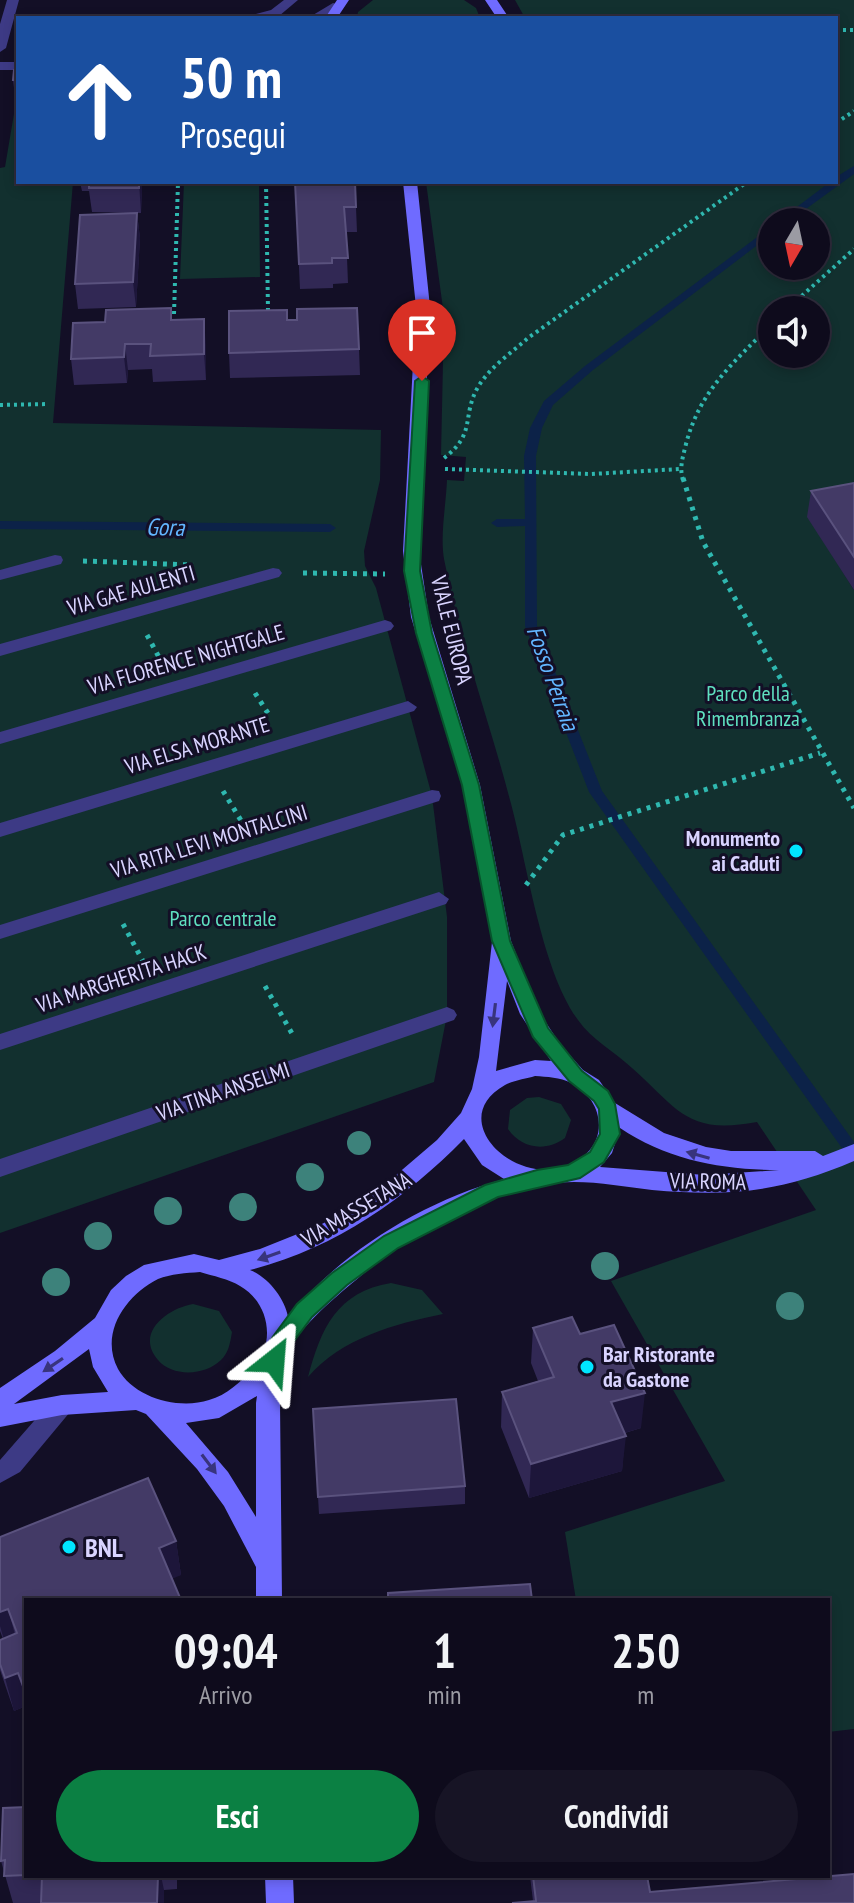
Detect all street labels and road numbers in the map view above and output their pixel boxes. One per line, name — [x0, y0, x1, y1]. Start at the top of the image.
street label: VIA GAE AULENTI — [63, 558, 198, 622]
street label: VIALE EUROPA — [425, 572, 479, 688]
street label: VIA FLORENCE NIGHTGALE — [84, 618, 287, 701]
street label: VIA ELSA MORANTE — [120, 710, 273, 781]
street label: VIA RITA LEVI MONTALCINI — [106, 798, 311, 884]
street label: VIA MARGHERITA HACK — [31, 937, 210, 1019]
street label: VIA TINA ANSELMI — [152, 1055, 293, 1127]
street label: VIA MASSETANA — [295, 1165, 417, 1253]
street label: VIA ROMA — [669, 1166, 747, 1196]

